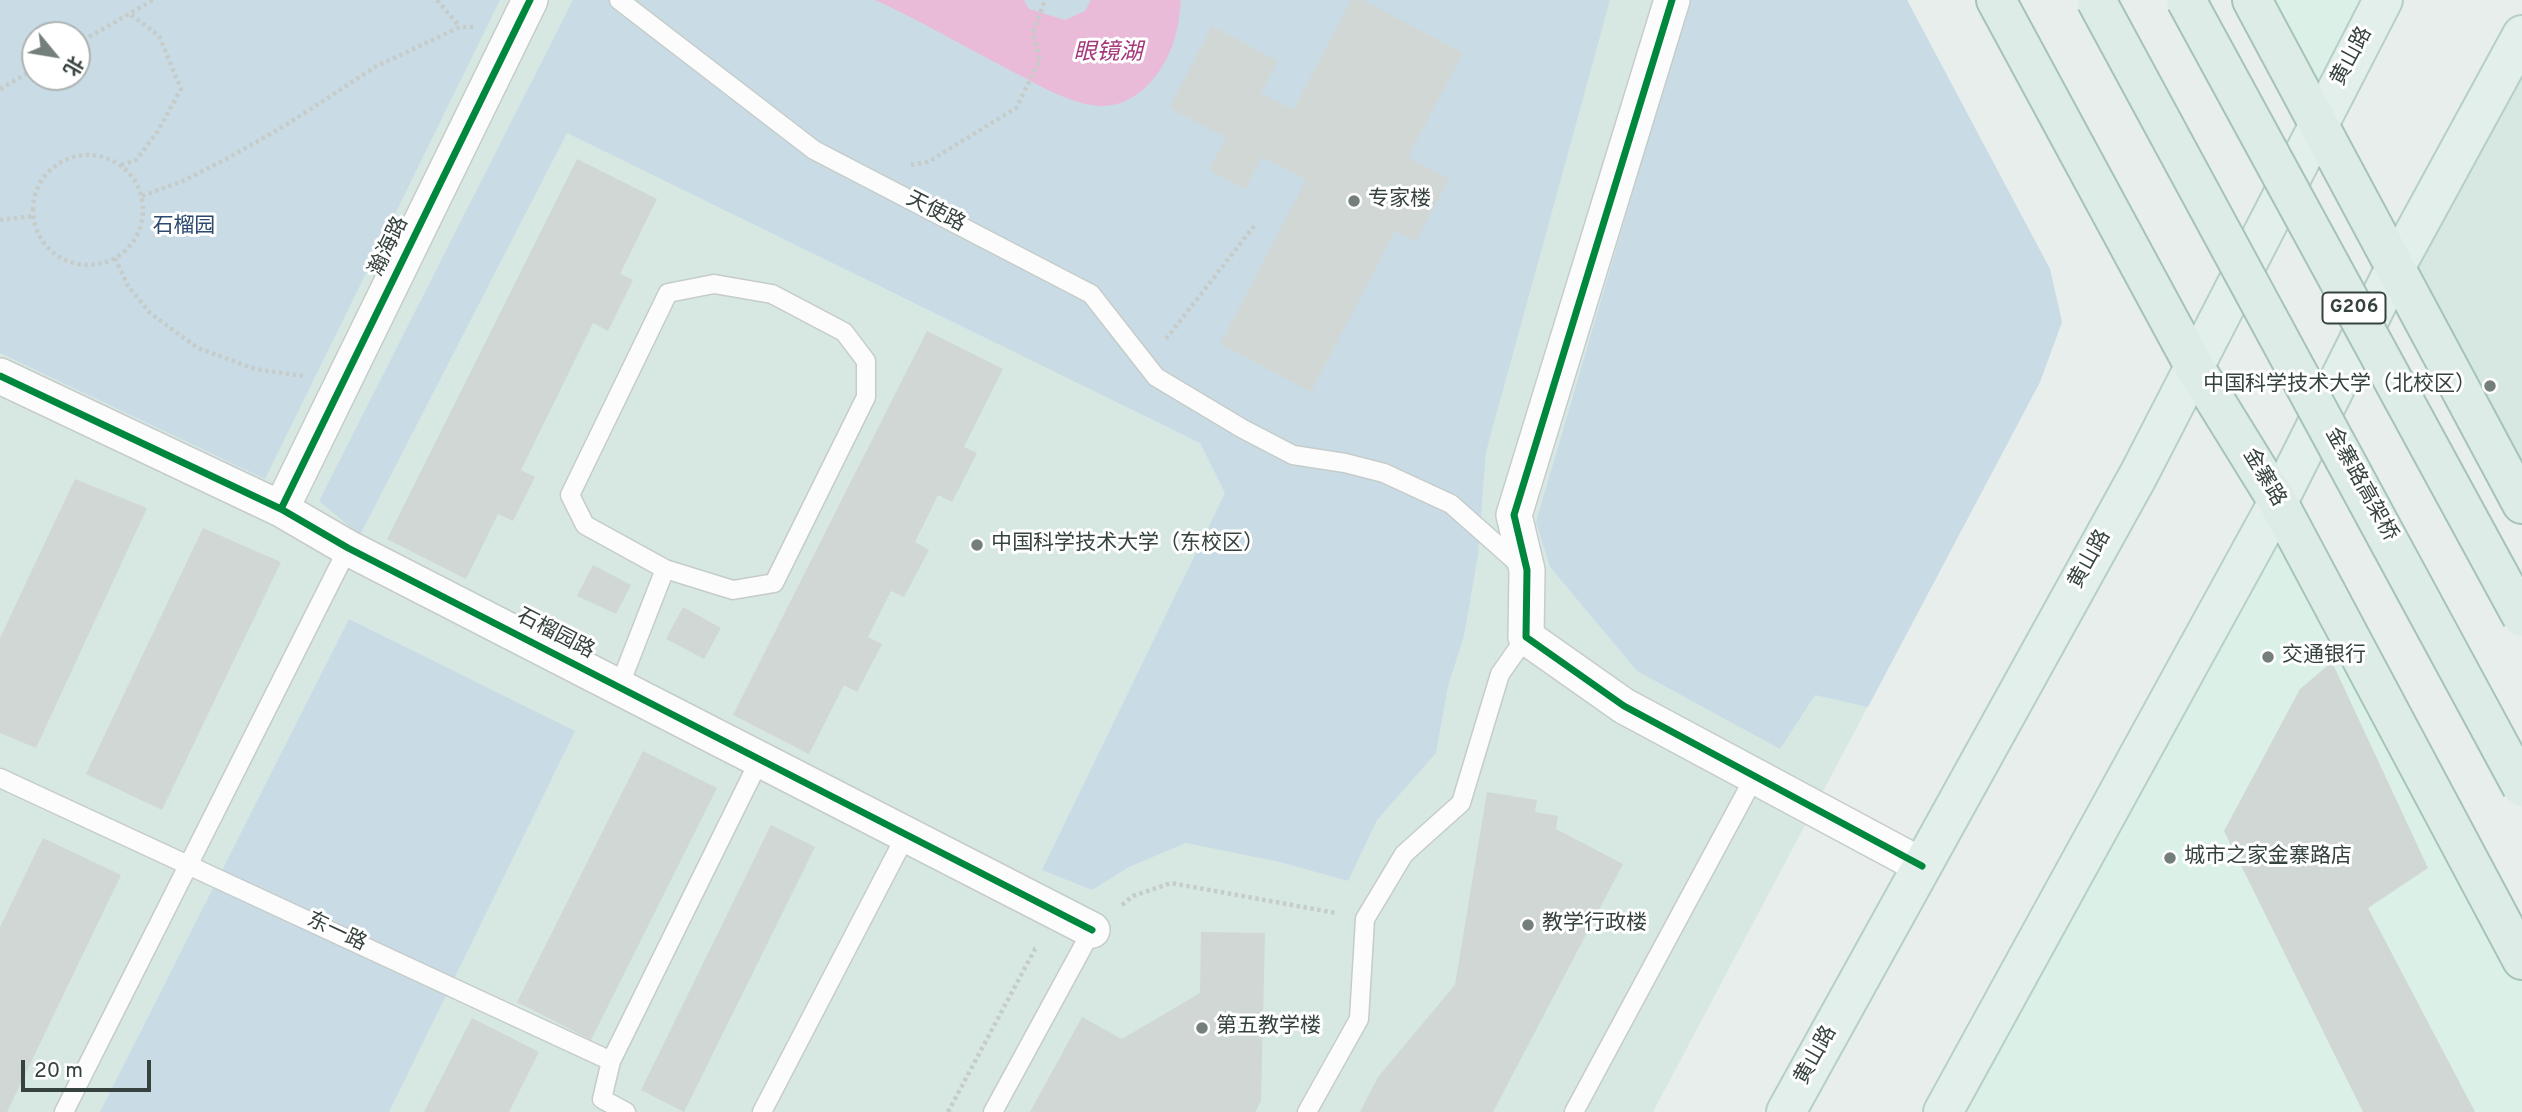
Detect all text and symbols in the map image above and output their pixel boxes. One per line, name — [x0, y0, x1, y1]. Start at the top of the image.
north arrow — [21, 21, 91, 91]
street label: 黄山路 — [2327, 23, 2379, 91]
water label: 眼镜湖 — [1074, 40, 1142, 68]
text: 北 — [57, 51, 88, 80]
street label: 天使路 — [901, 187, 969, 239]
place label: 专家楼 — [1368, 188, 1431, 214]
marker: 专家楼 — [1346, 193, 1362, 209]
street label: 瀚海路 — [365, 213, 415, 281]
park label: 石榴园 — [153, 215, 215, 241]
road number: G206 — [2322, 292, 2386, 324]
place label: 中国科学技术大学（北校区） — [2203, 373, 2476, 399]
marker: 中国科学技术大学（北校区） — [2482, 378, 2498, 394]
street label: 金寨路高架桥 — [2318, 424, 2402, 546]
street label: 金寨路 — [2236, 445, 2290, 511]
street label: 黄山路 — [2065, 526, 2117, 594]
place label: 中国科学技术大学（东校区） — [991, 532, 1264, 558]
marker: 中国科学技术大学（东校区） — [969, 537, 985, 553]
street label: 石榴园路 — [512, 605, 598, 665]
place label: 交通银行 — [2282, 644, 2366, 670]
marker: 交通银行 — [2260, 649, 2276, 665]
place label: 城市之家金寨路店 — [2184, 845, 2352, 871]
marker: 城市之家金寨路店 — [2162, 850, 2178, 866]
street label: 东一路 — [302, 908, 370, 958]
place label: 教学行政楼 — [1542, 912, 1647, 938]
marker: 教学行政楼 — [1520, 917, 1536, 933]
place label: 第五教学楼 — [1216, 1015, 1321, 1041]
marker: 第五教学楼 — [1194, 1020, 1210, 1036]
street label: 黄山路 — [1791, 1022, 1843, 1090]
scale bar — [24, 1046, 154, 1090]
text: 20 m — [34, 1058, 83, 1085]

